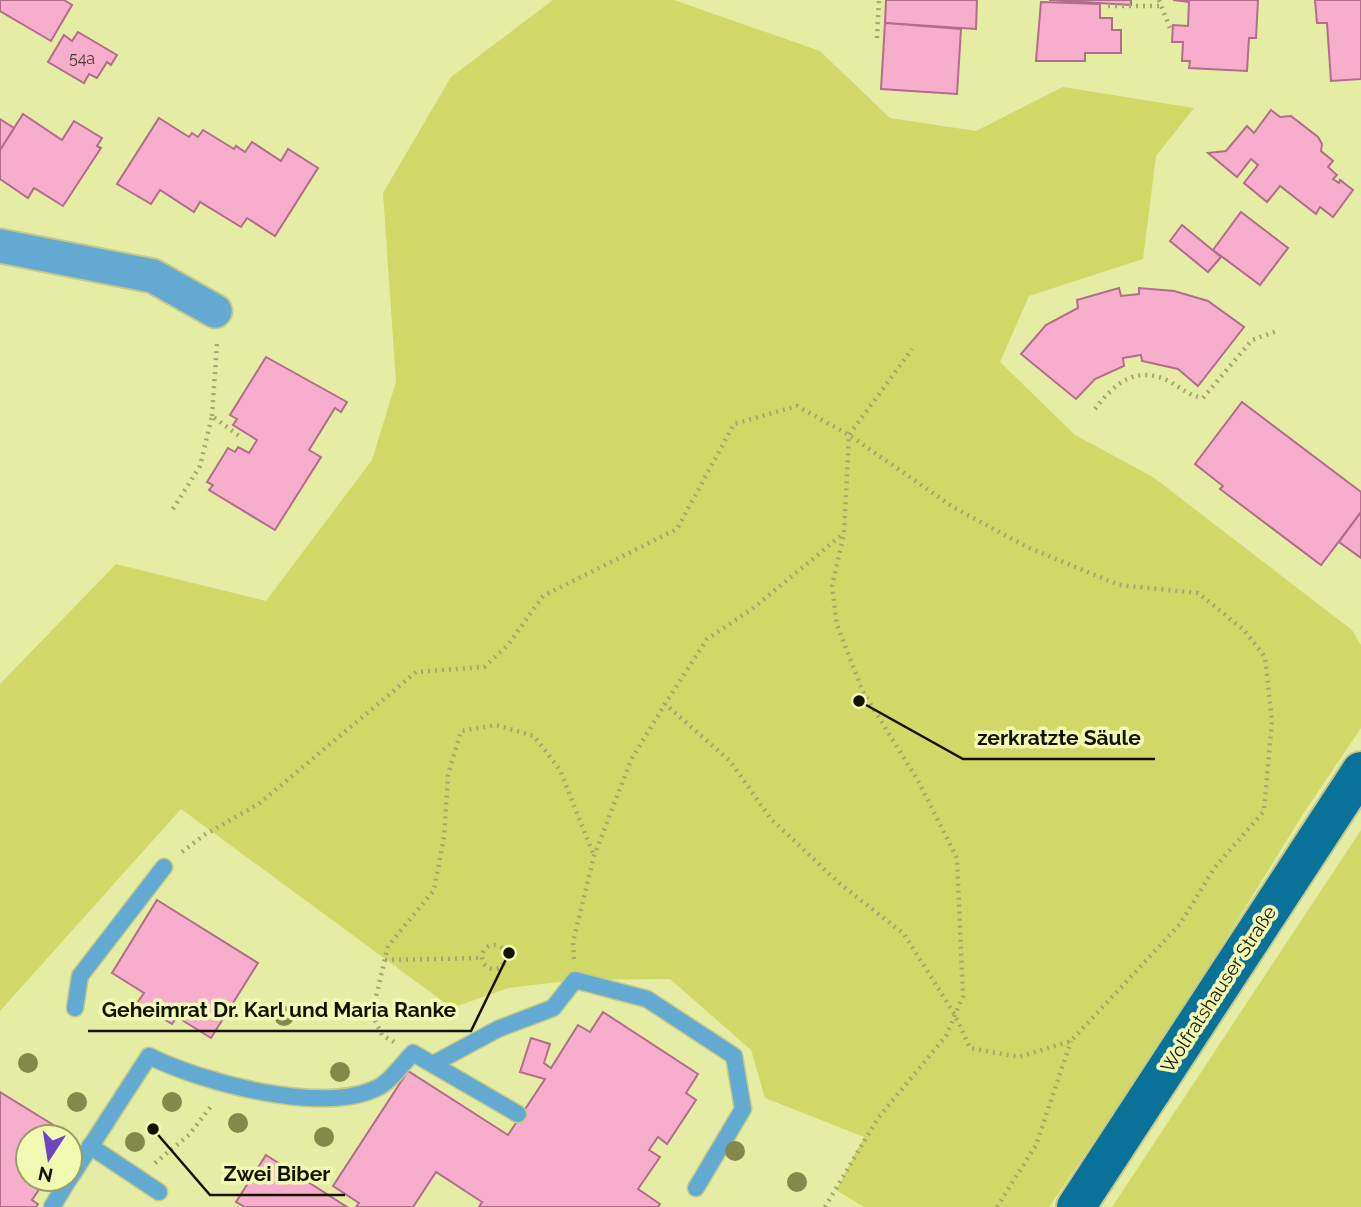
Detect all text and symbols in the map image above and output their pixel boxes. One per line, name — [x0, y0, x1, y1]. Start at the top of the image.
house number: 54a — [69, 49, 95, 68]
callout: zerkratzte Säule — [963, 717, 1155, 759]
text: zerkratzte Säule — [977, 725, 1141, 750]
street label: Wolfratshauser Straße — [1156, 902, 1280, 1076]
callout: Geheimrat Dr. Karl und Maria Ranke — [88, 989, 471, 1031]
text: Geheimrat Dr. Karl und Maria Ranke — [102, 997, 457, 1022]
north arrow — [14, 1123, 84, 1193]
callout: Zwei Biber — [210, 1153, 345, 1195]
text: Zwei Biber — [224, 1161, 330, 1186]
text: N — [36, 1162, 55, 1187]

